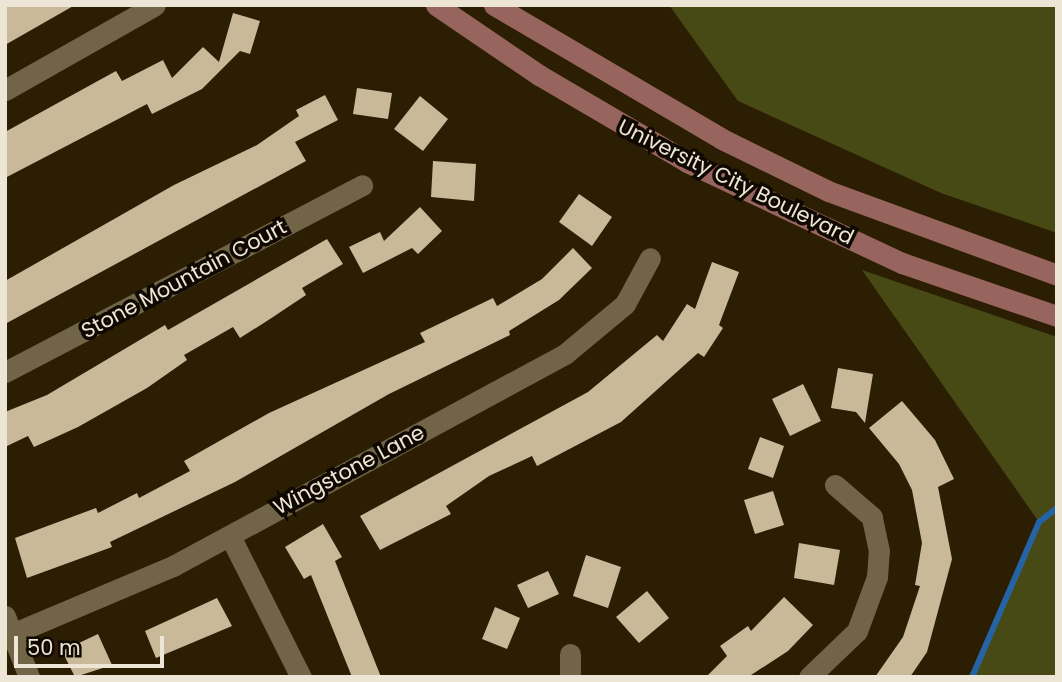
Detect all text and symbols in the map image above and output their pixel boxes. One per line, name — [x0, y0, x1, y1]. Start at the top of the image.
street label: University City Boulevard — [614, 114, 858, 250]
street label: Stone Mountain Court — [77, 214, 291, 344]
street label: Wingstone Lane — [269, 420, 429, 520]
scale bar — [18, 622, 168, 666]
text: 50 m — [27, 633, 81, 662]

